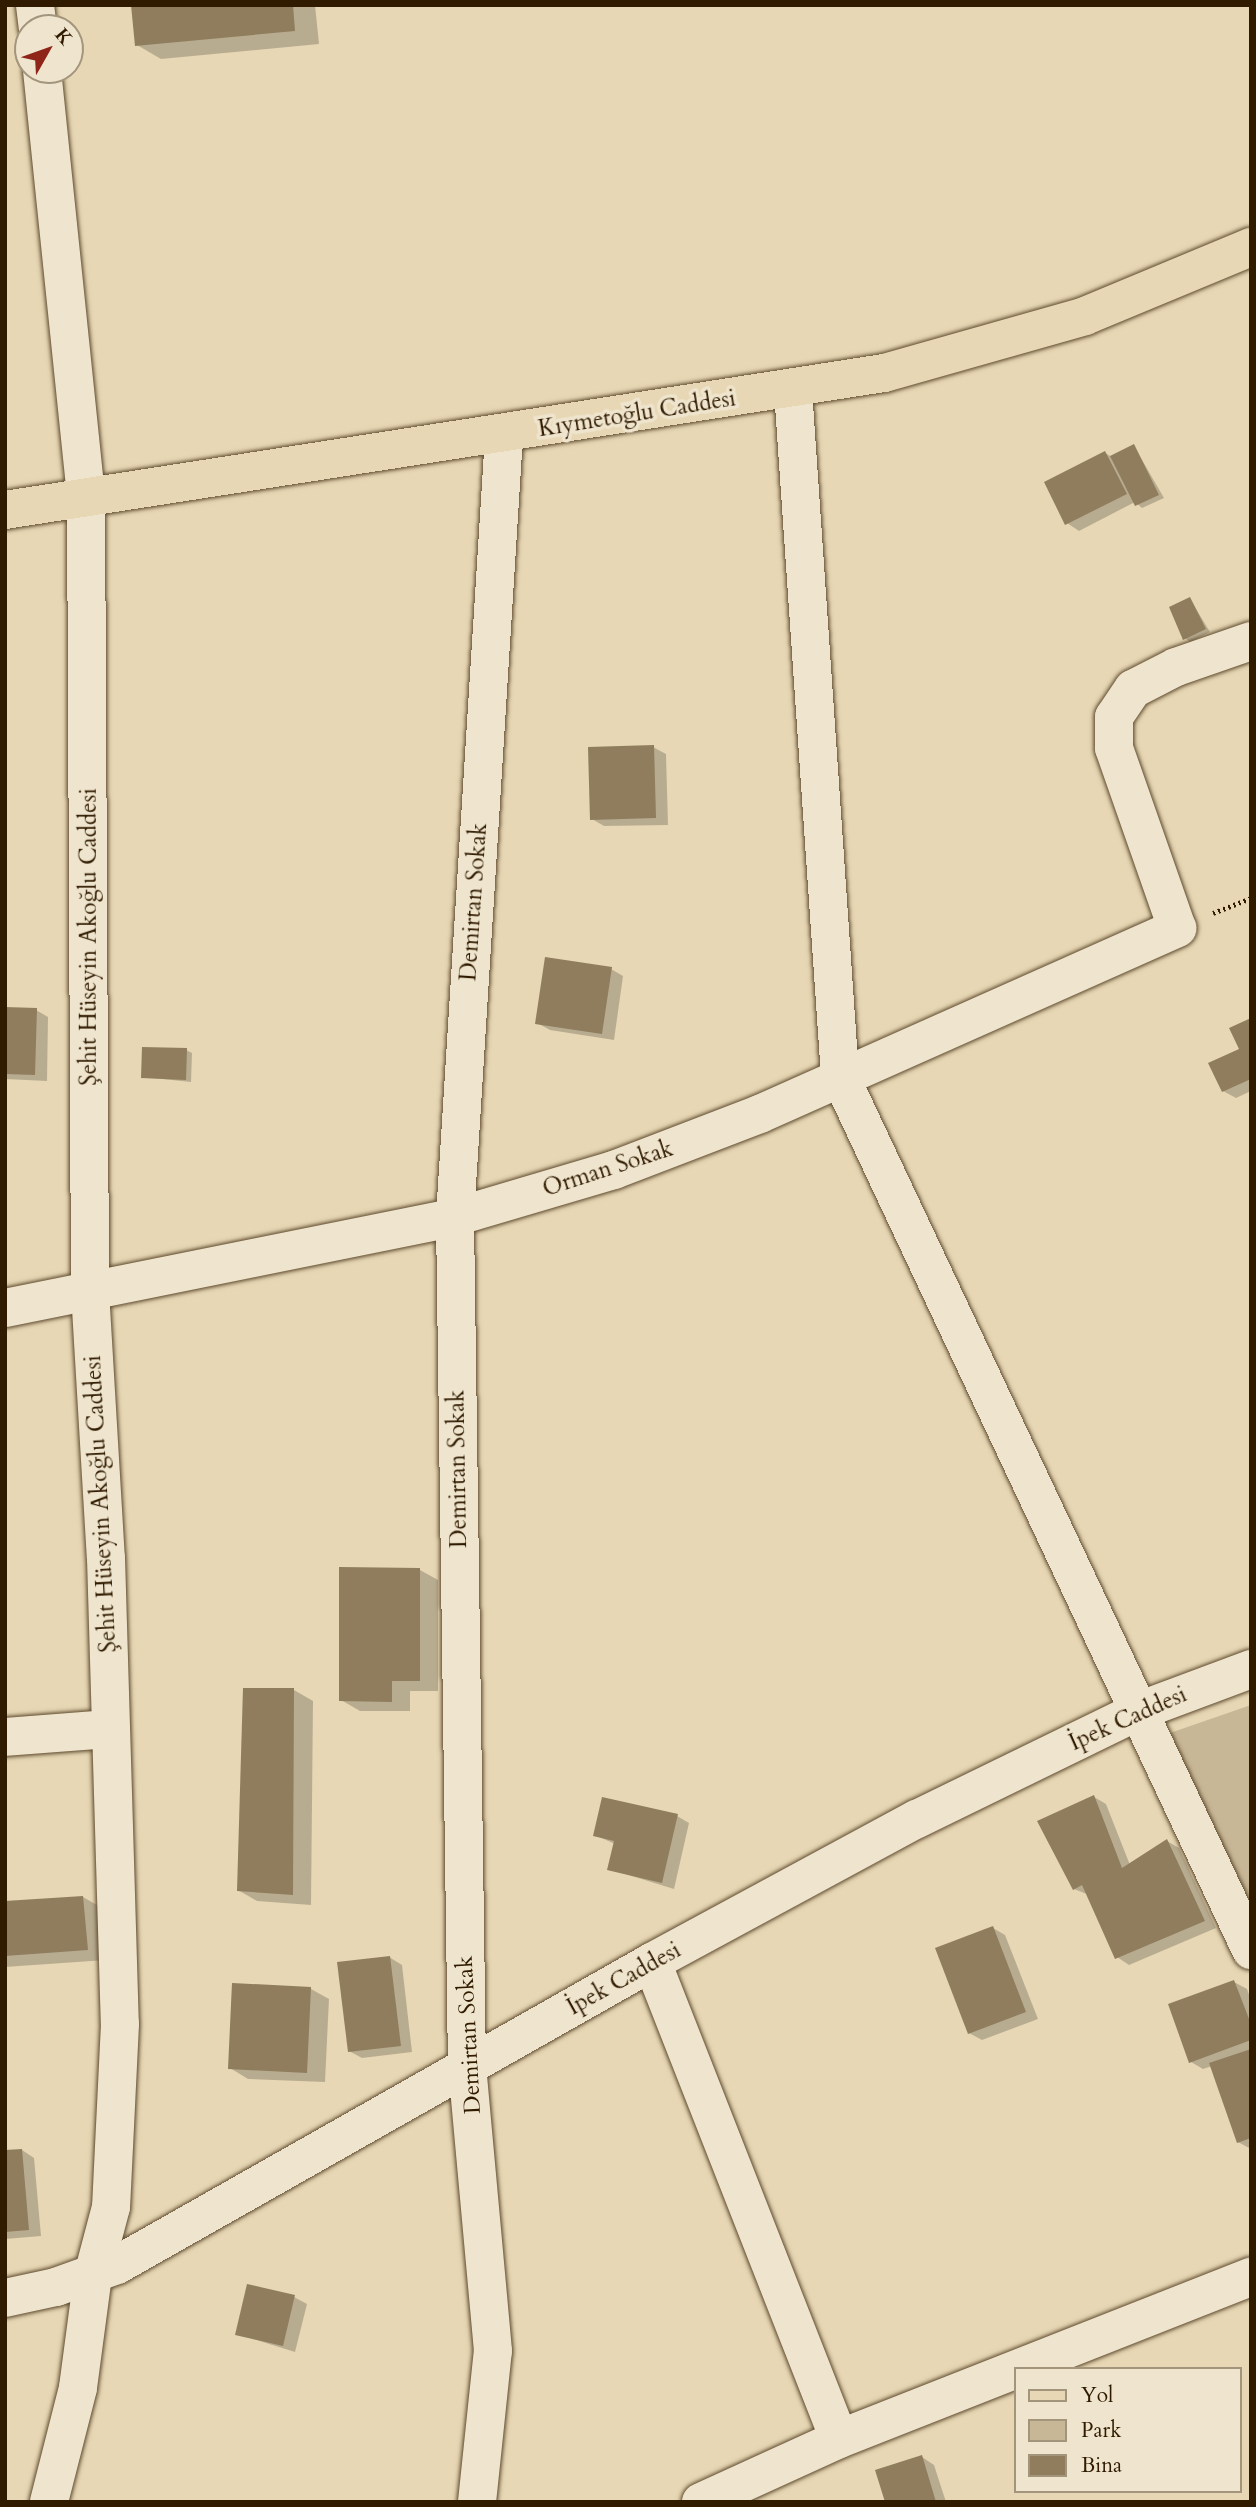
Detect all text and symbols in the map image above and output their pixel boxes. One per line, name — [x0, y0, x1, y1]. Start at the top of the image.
north arrow — [14, 14, 84, 84]
text: K — [49, 23, 78, 51]
street label: Kıymetoğlu Caddesi — [536, 385, 738, 443]
street label: Şehit Hüseyin Akoğlu Caddesi — [75, 788, 103, 1086]
street label: Demirtan Sokak — [455, 822, 493, 982]
street label: Orman Sokak — [539, 1135, 677, 1203]
street label: Şehit Hüseyin Akoğlu Caddesi — [79, 1355, 123, 1653]
street label: Demirtan Sokak — [443, 1390, 473, 1548]
street label: İpek Caddesi — [1065, 1681, 1191, 1757]
street label: İpek Caddesi — [562, 1936, 686, 2022]
street label: Demirtan Sokak — [451, 1955, 487, 2115]
legend — [1014, 2367, 1242, 2493]
text: Yol — [1081, 2381, 1113, 2410]
text: Park — [1081, 2416, 1121, 2445]
text: Bina — [1081, 2451, 1122, 2480]

